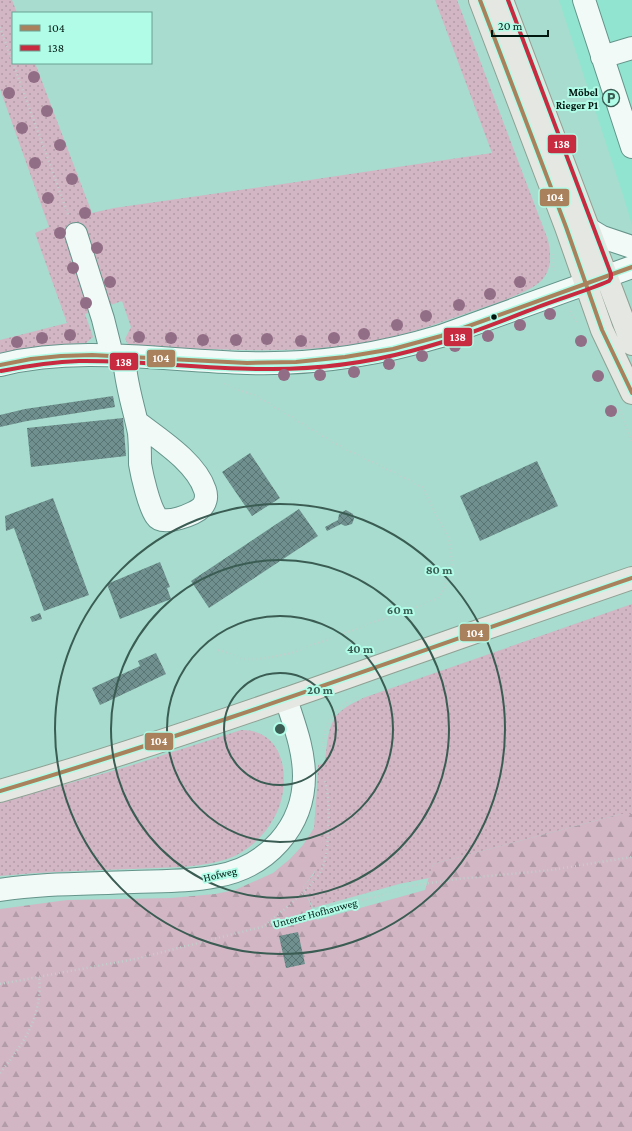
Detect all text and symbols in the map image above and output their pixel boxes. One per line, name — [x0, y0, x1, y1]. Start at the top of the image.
legend — [12, 12, 152, 64]
scale bar — [492, 12, 548, 38]
text: 20 m — [498, 19, 523, 33]
text: 104 — [48, 21, 65, 35]
text: 138 — [48, 41, 64, 55]
place label: Möbel Rieger P1 — [556, 86, 599, 111]
parking icon: Möbel Rieger P1 — [601, 88, 621, 108]
line badge: 138 — [547, 134, 577, 154]
text: 138 — [554, 138, 570, 150]
line badge: 104 — [539, 188, 570, 207]
text: 104 — [547, 191, 563, 203]
unlabelled marker — [489, 312, 499, 322]
line badge: 138 — [443, 327, 473, 347]
text: 138 — [450, 331, 466, 343]
line badge: 104 — [146, 349, 176, 368]
line badge: 138 — [109, 352, 139, 371]
text: 104 — [153, 352, 169, 364]
text: 138 — [116, 356, 132, 368]
text: 80 m — [426, 563, 453, 577]
text: 60 m — [387, 603, 414, 617]
line badge: 104 — [459, 623, 490, 642]
text: 104 — [467, 627, 483, 639]
text: 40 m — [347, 642, 374, 656]
text: 20 m — [307, 683, 334, 697]
centre of rings — [273, 722, 287, 736]
line badge: 104 — [144, 732, 174, 751]
text: 104 — [151, 735, 167, 747]
street label: Hofweg — [202, 864, 239, 885]
street label: Unterer Hofhauweg — [272, 896, 359, 931]

